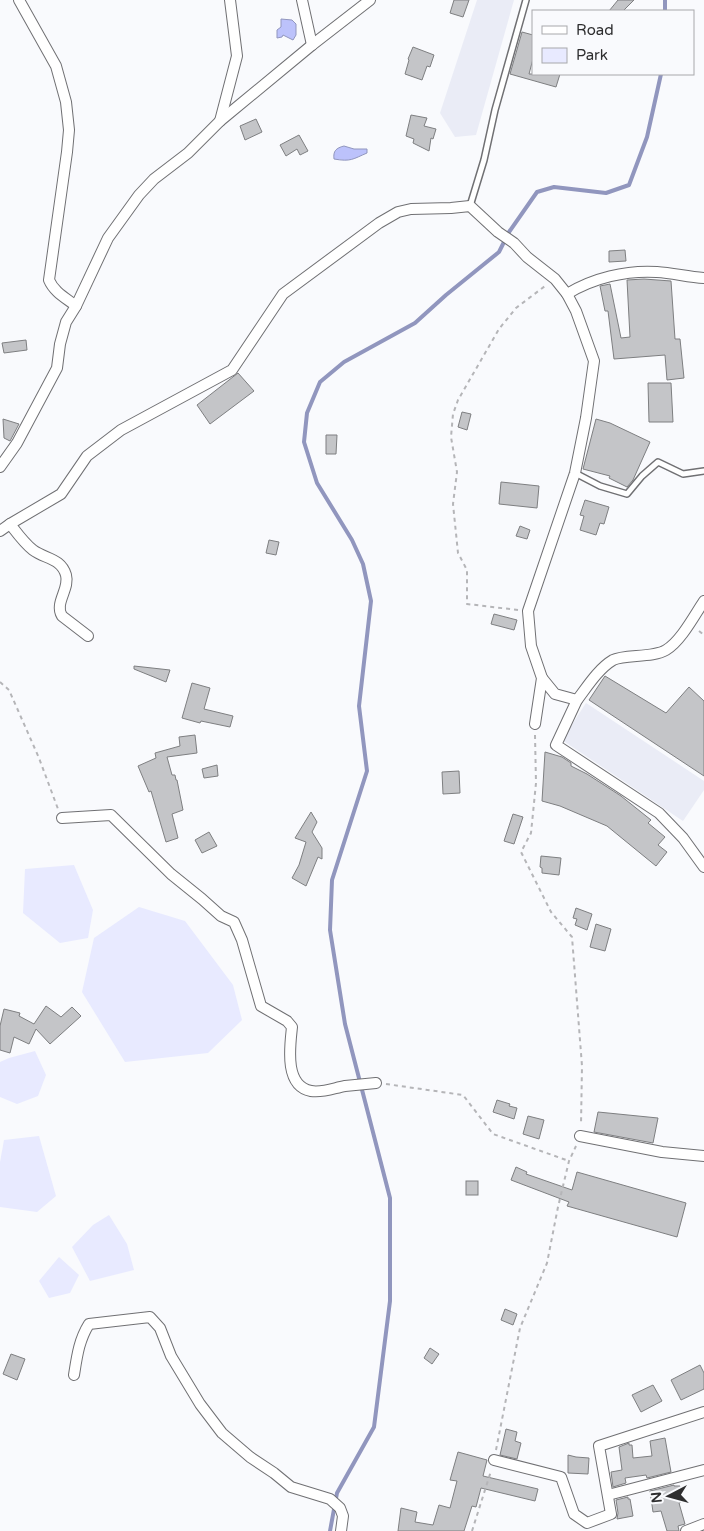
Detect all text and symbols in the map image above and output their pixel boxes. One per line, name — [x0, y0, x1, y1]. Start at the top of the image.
legend — [532, 10, 694, 75]
text: Road — [576, 21, 614, 39]
text: Park — [576, 46, 608, 64]
north arrow — [644, 1471, 694, 1521]
text: N — [648, 1491, 666, 1504]

